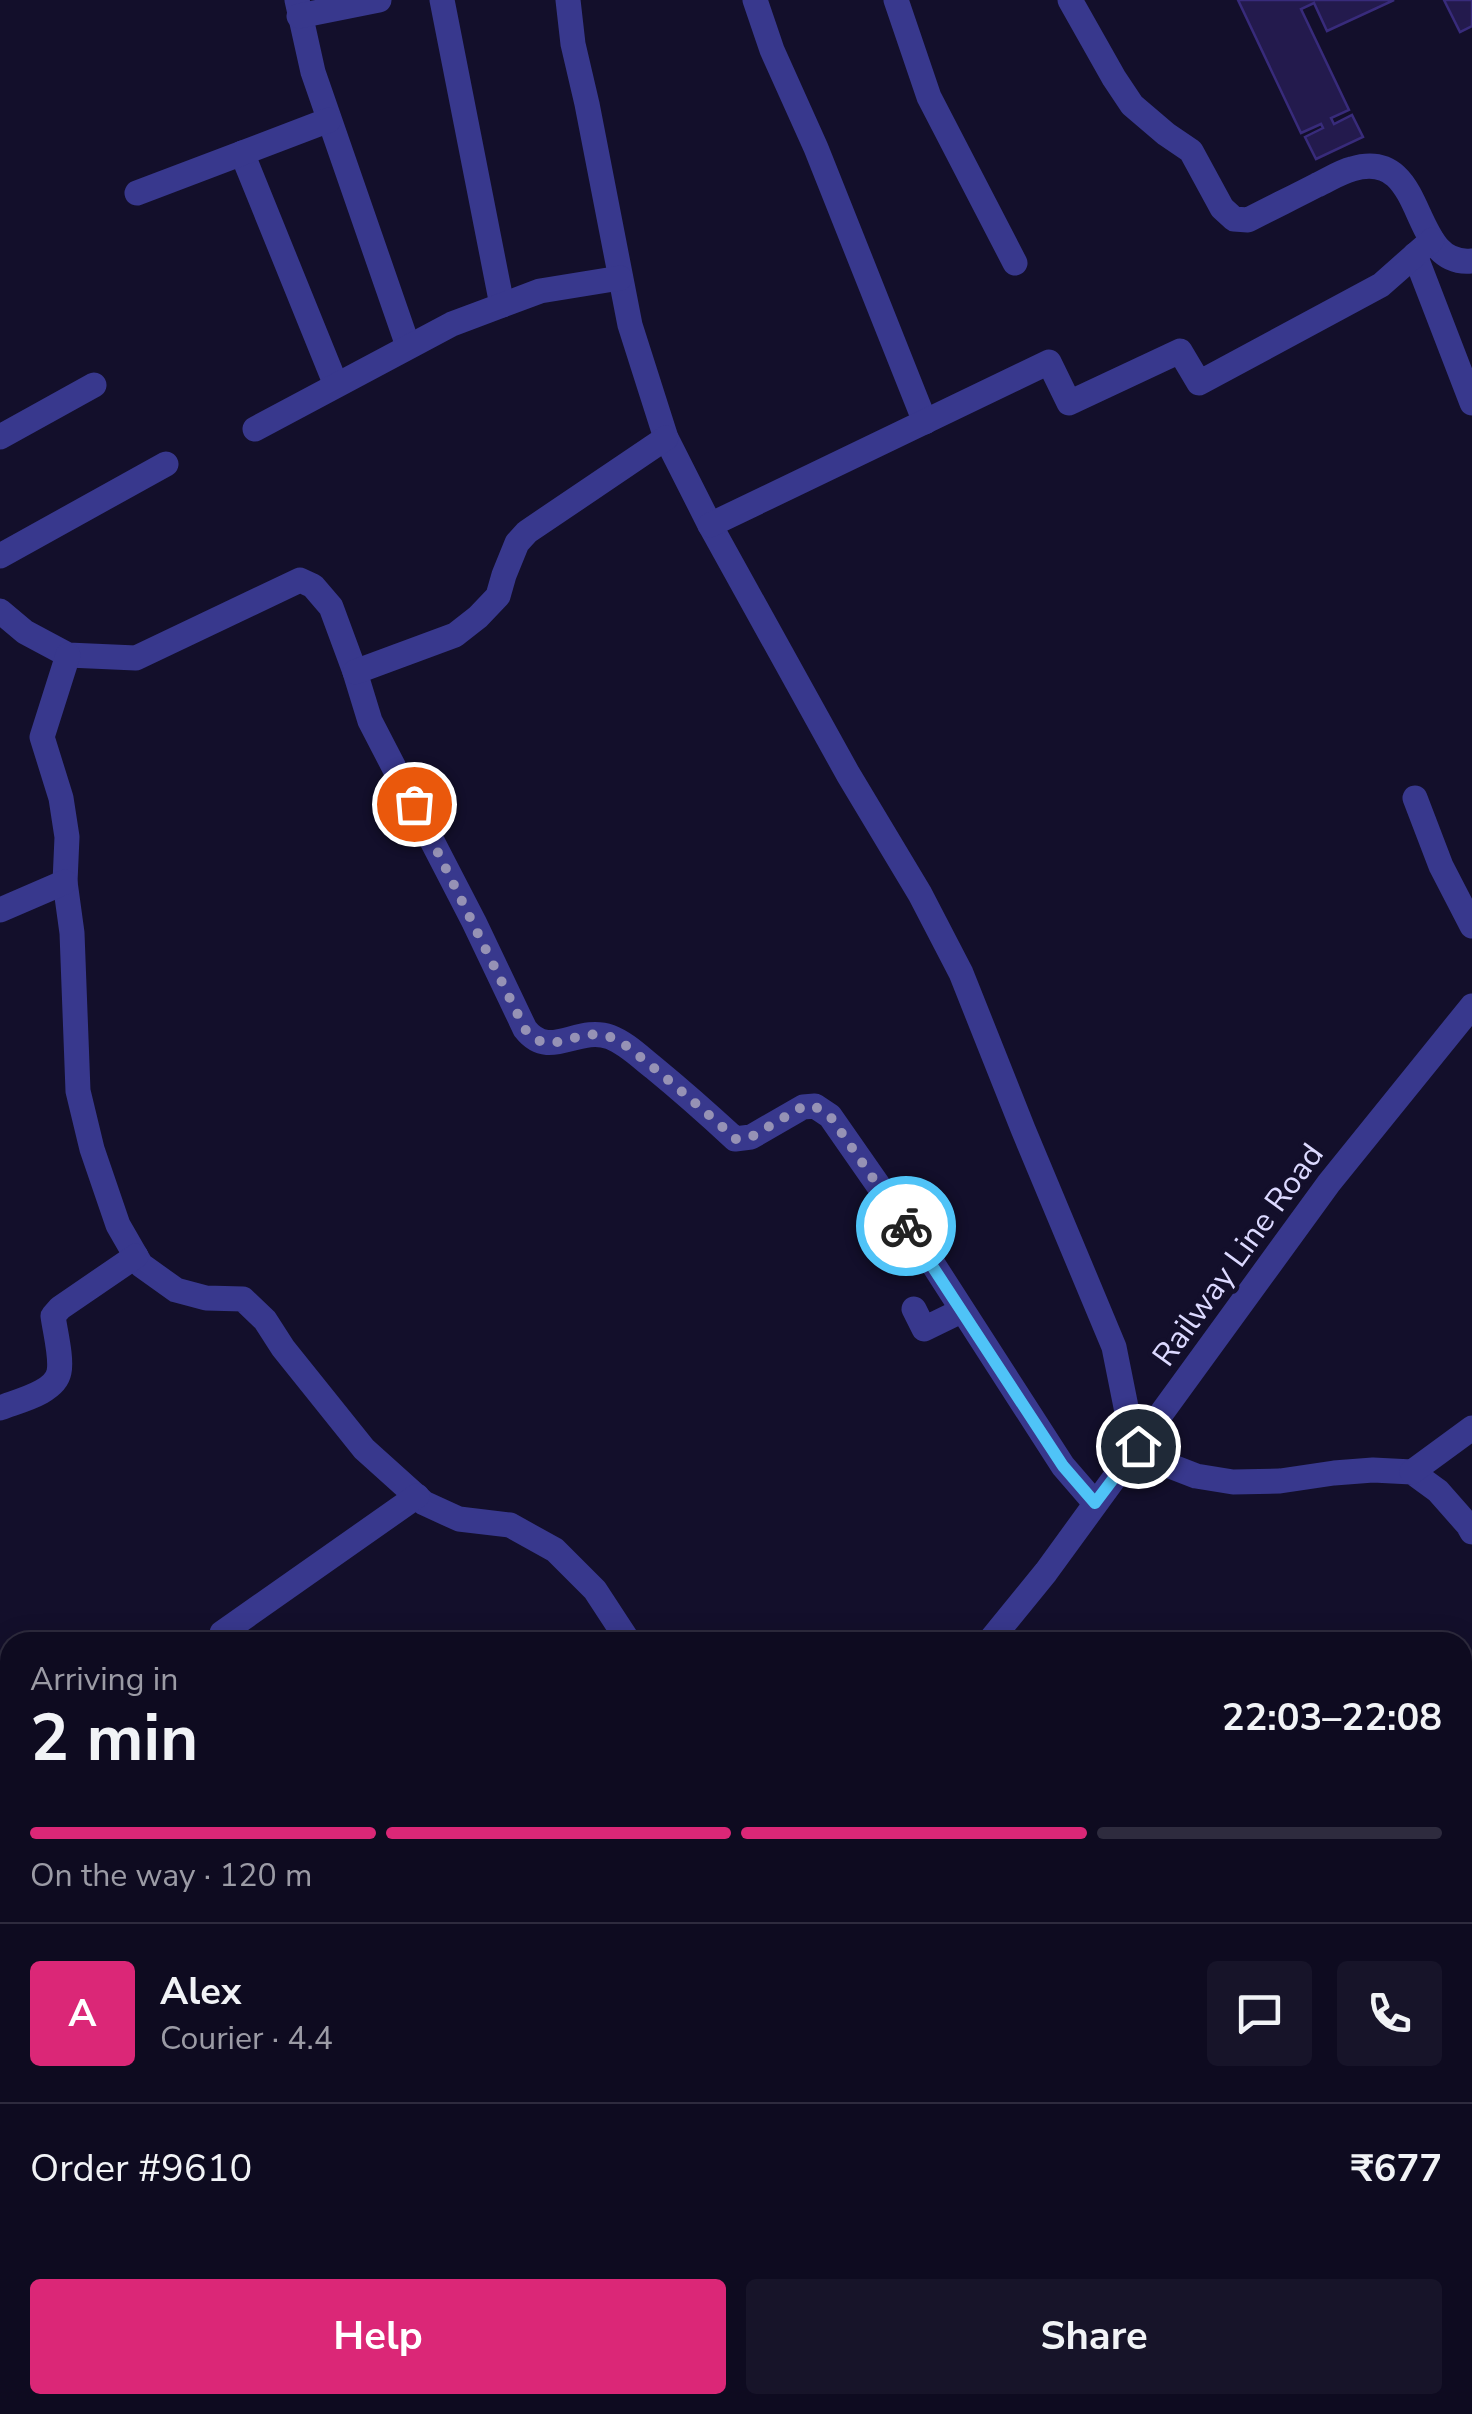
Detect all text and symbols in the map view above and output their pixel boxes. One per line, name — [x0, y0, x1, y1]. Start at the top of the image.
pin — [372, 762, 457, 847]
icon: bag — [387, 777, 442, 832]
street label: Railway Line Road — [1143, 1135, 1333, 1375]
courier — [856, 1176, 956, 1276]
icon: bike — [879, 1199, 934, 1254]
pin — [1096, 1404, 1181, 1489]
icon: home — [1111, 1419, 1166, 1474]
text: Arriving in — [30, 1658, 178, 1701]
text: 22:03–22:08 — [1222, 1692, 1442, 1743]
text: 2 min — [30, 1694, 198, 1783]
text: On the way · 120 m — [30, 1854, 312, 1897]
button: chat — [1207, 1961, 1312, 2066]
button: phone — [1337, 1961, 1442, 2066]
text: Alex — [160, 1966, 241, 2017]
text: A — [68, 1988, 97, 2039]
text: Courier · 4.4 — [160, 2017, 333, 2060]
text: Order #9610 — [30, 2143, 252, 2194]
text: ₹677 — [1351, 2143, 1442, 2194]
button: Help — [30, 2279, 726, 2394]
button: Share — [746, 2279, 1442, 2394]

